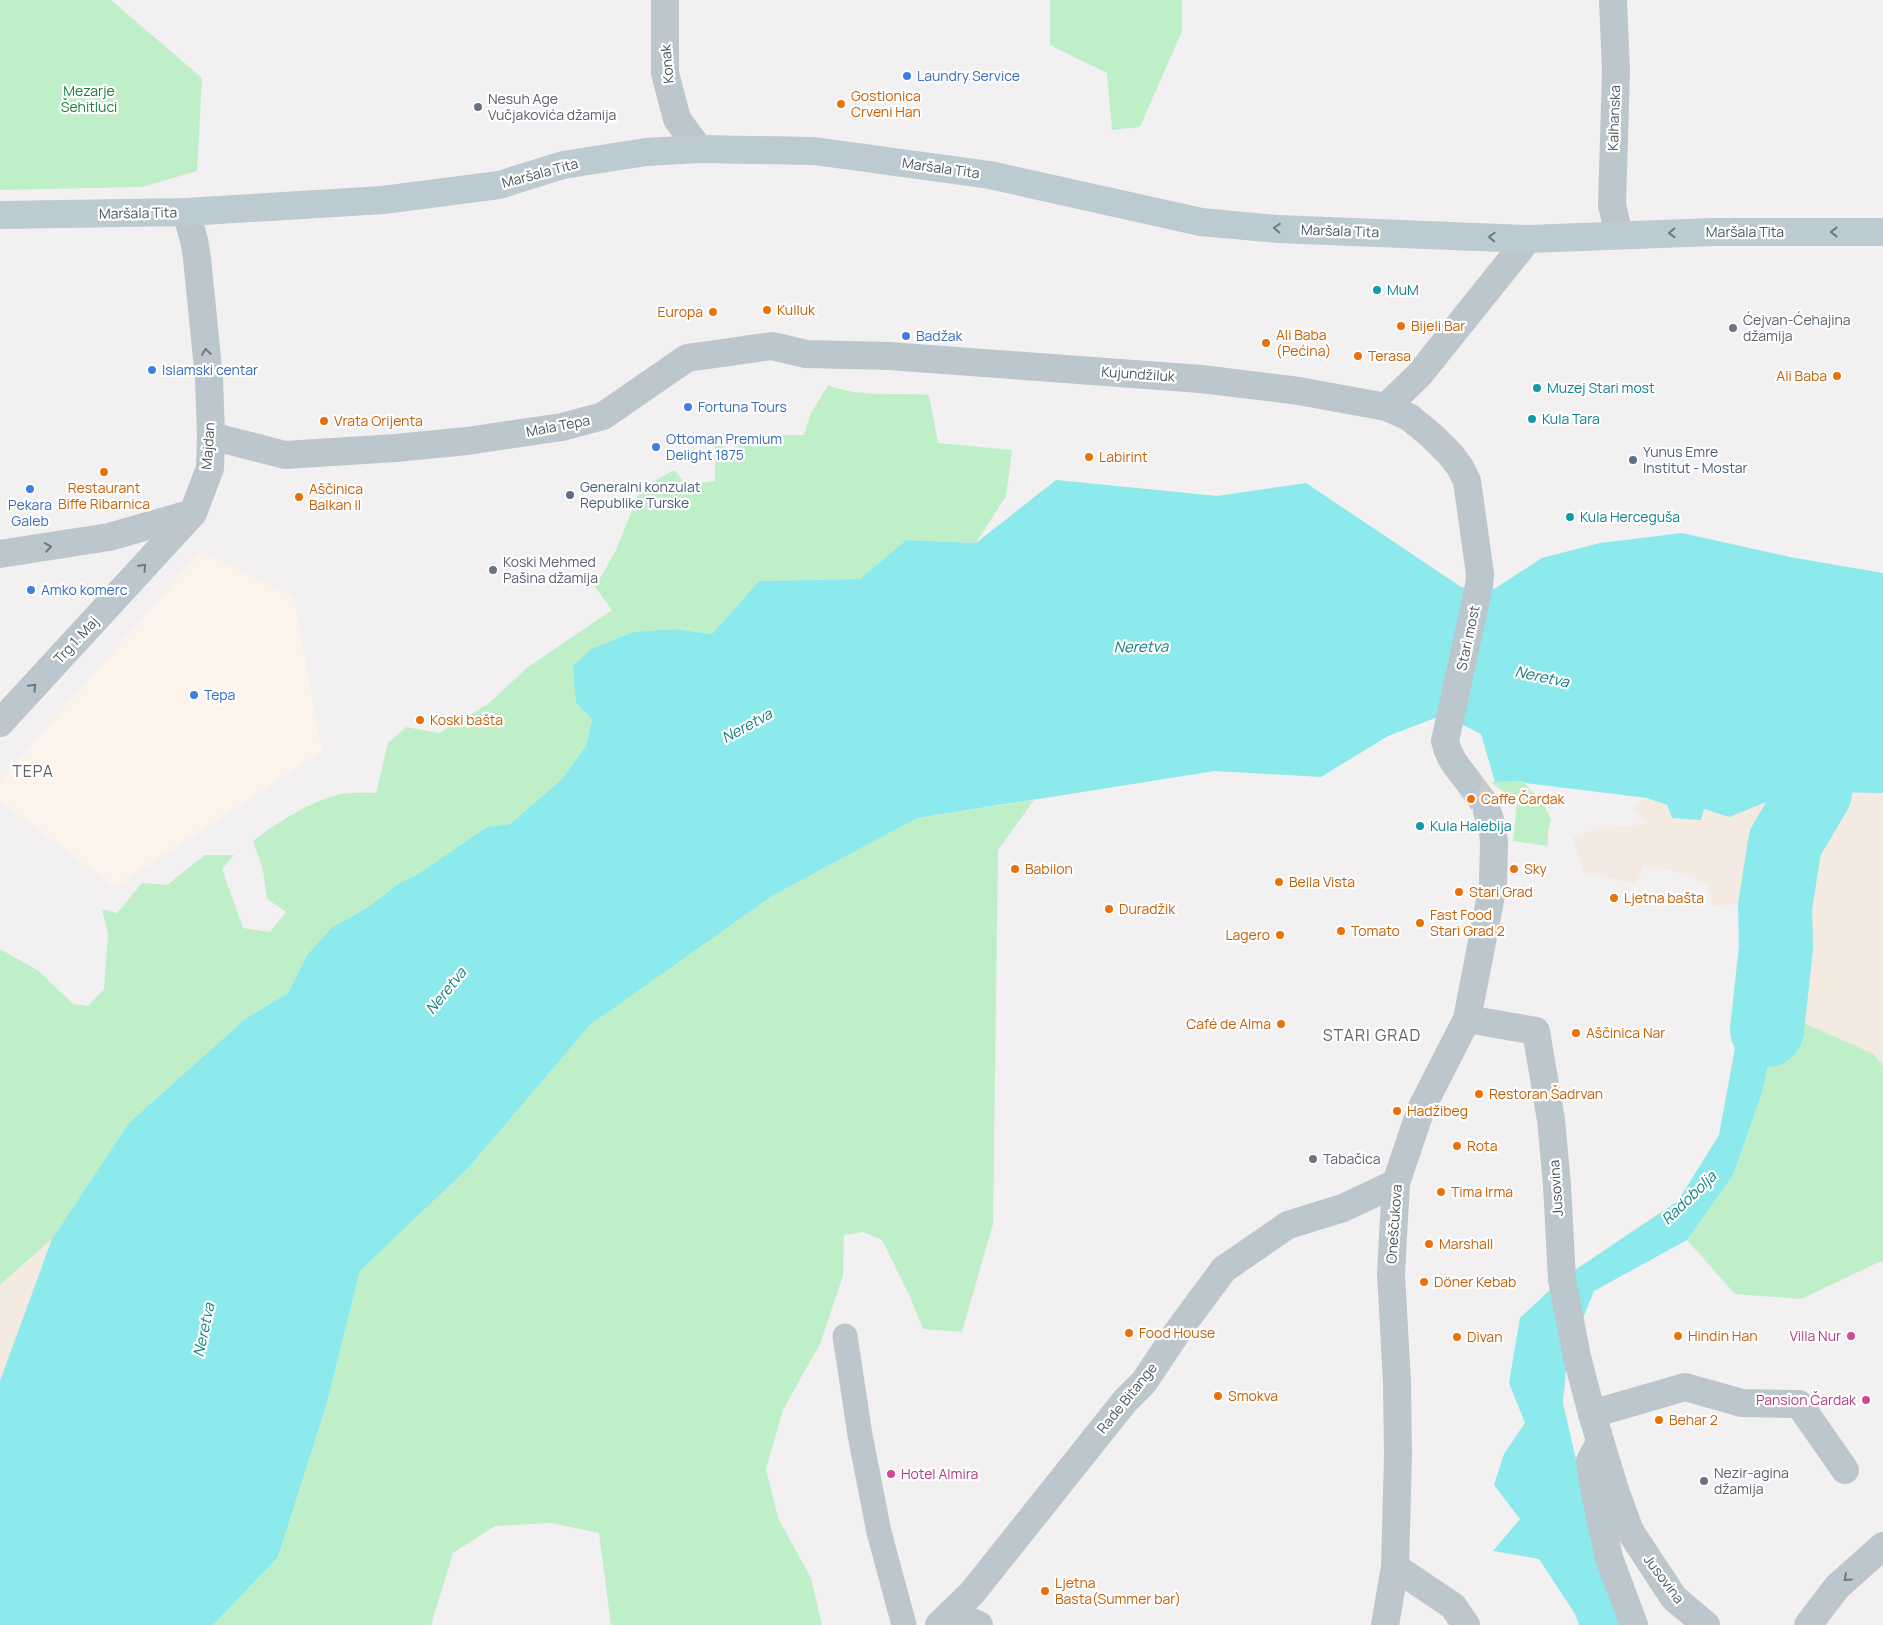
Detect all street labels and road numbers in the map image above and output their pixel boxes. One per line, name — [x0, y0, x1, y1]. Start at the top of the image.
street label: Konak — [655, 43, 678, 84]
street label: Kalhanska — [1603, 85, 1624, 151]
street label: Maršala Tita — [500, 153, 580, 192]
street label: Maršala Tita — [901, 153, 981, 182]
street label: Maršala Tita — [99, 202, 177, 223]
street label: Maršala Tita — [1301, 220, 1379, 241]
street label: Maršala Tita — [1706, 222, 1784, 241]
street label: Kujundžiluk — [1101, 361, 1177, 386]
street label: Mala Tepa — [524, 410, 591, 441]
street label: Majdan — [196, 422, 219, 470]
street label: Stari most — [1451, 603, 1484, 672]
street label: Trg 1. Maj — [49, 612, 102, 667]
street label: Jusovina — [1544, 1159, 1567, 1217]
street label: Oneščukova — [1381, 1184, 1406, 1264]
street label: Rade Bitange — [1092, 1358, 1161, 1437]
street label: Jusovina — [1640, 1550, 1689, 1607]

